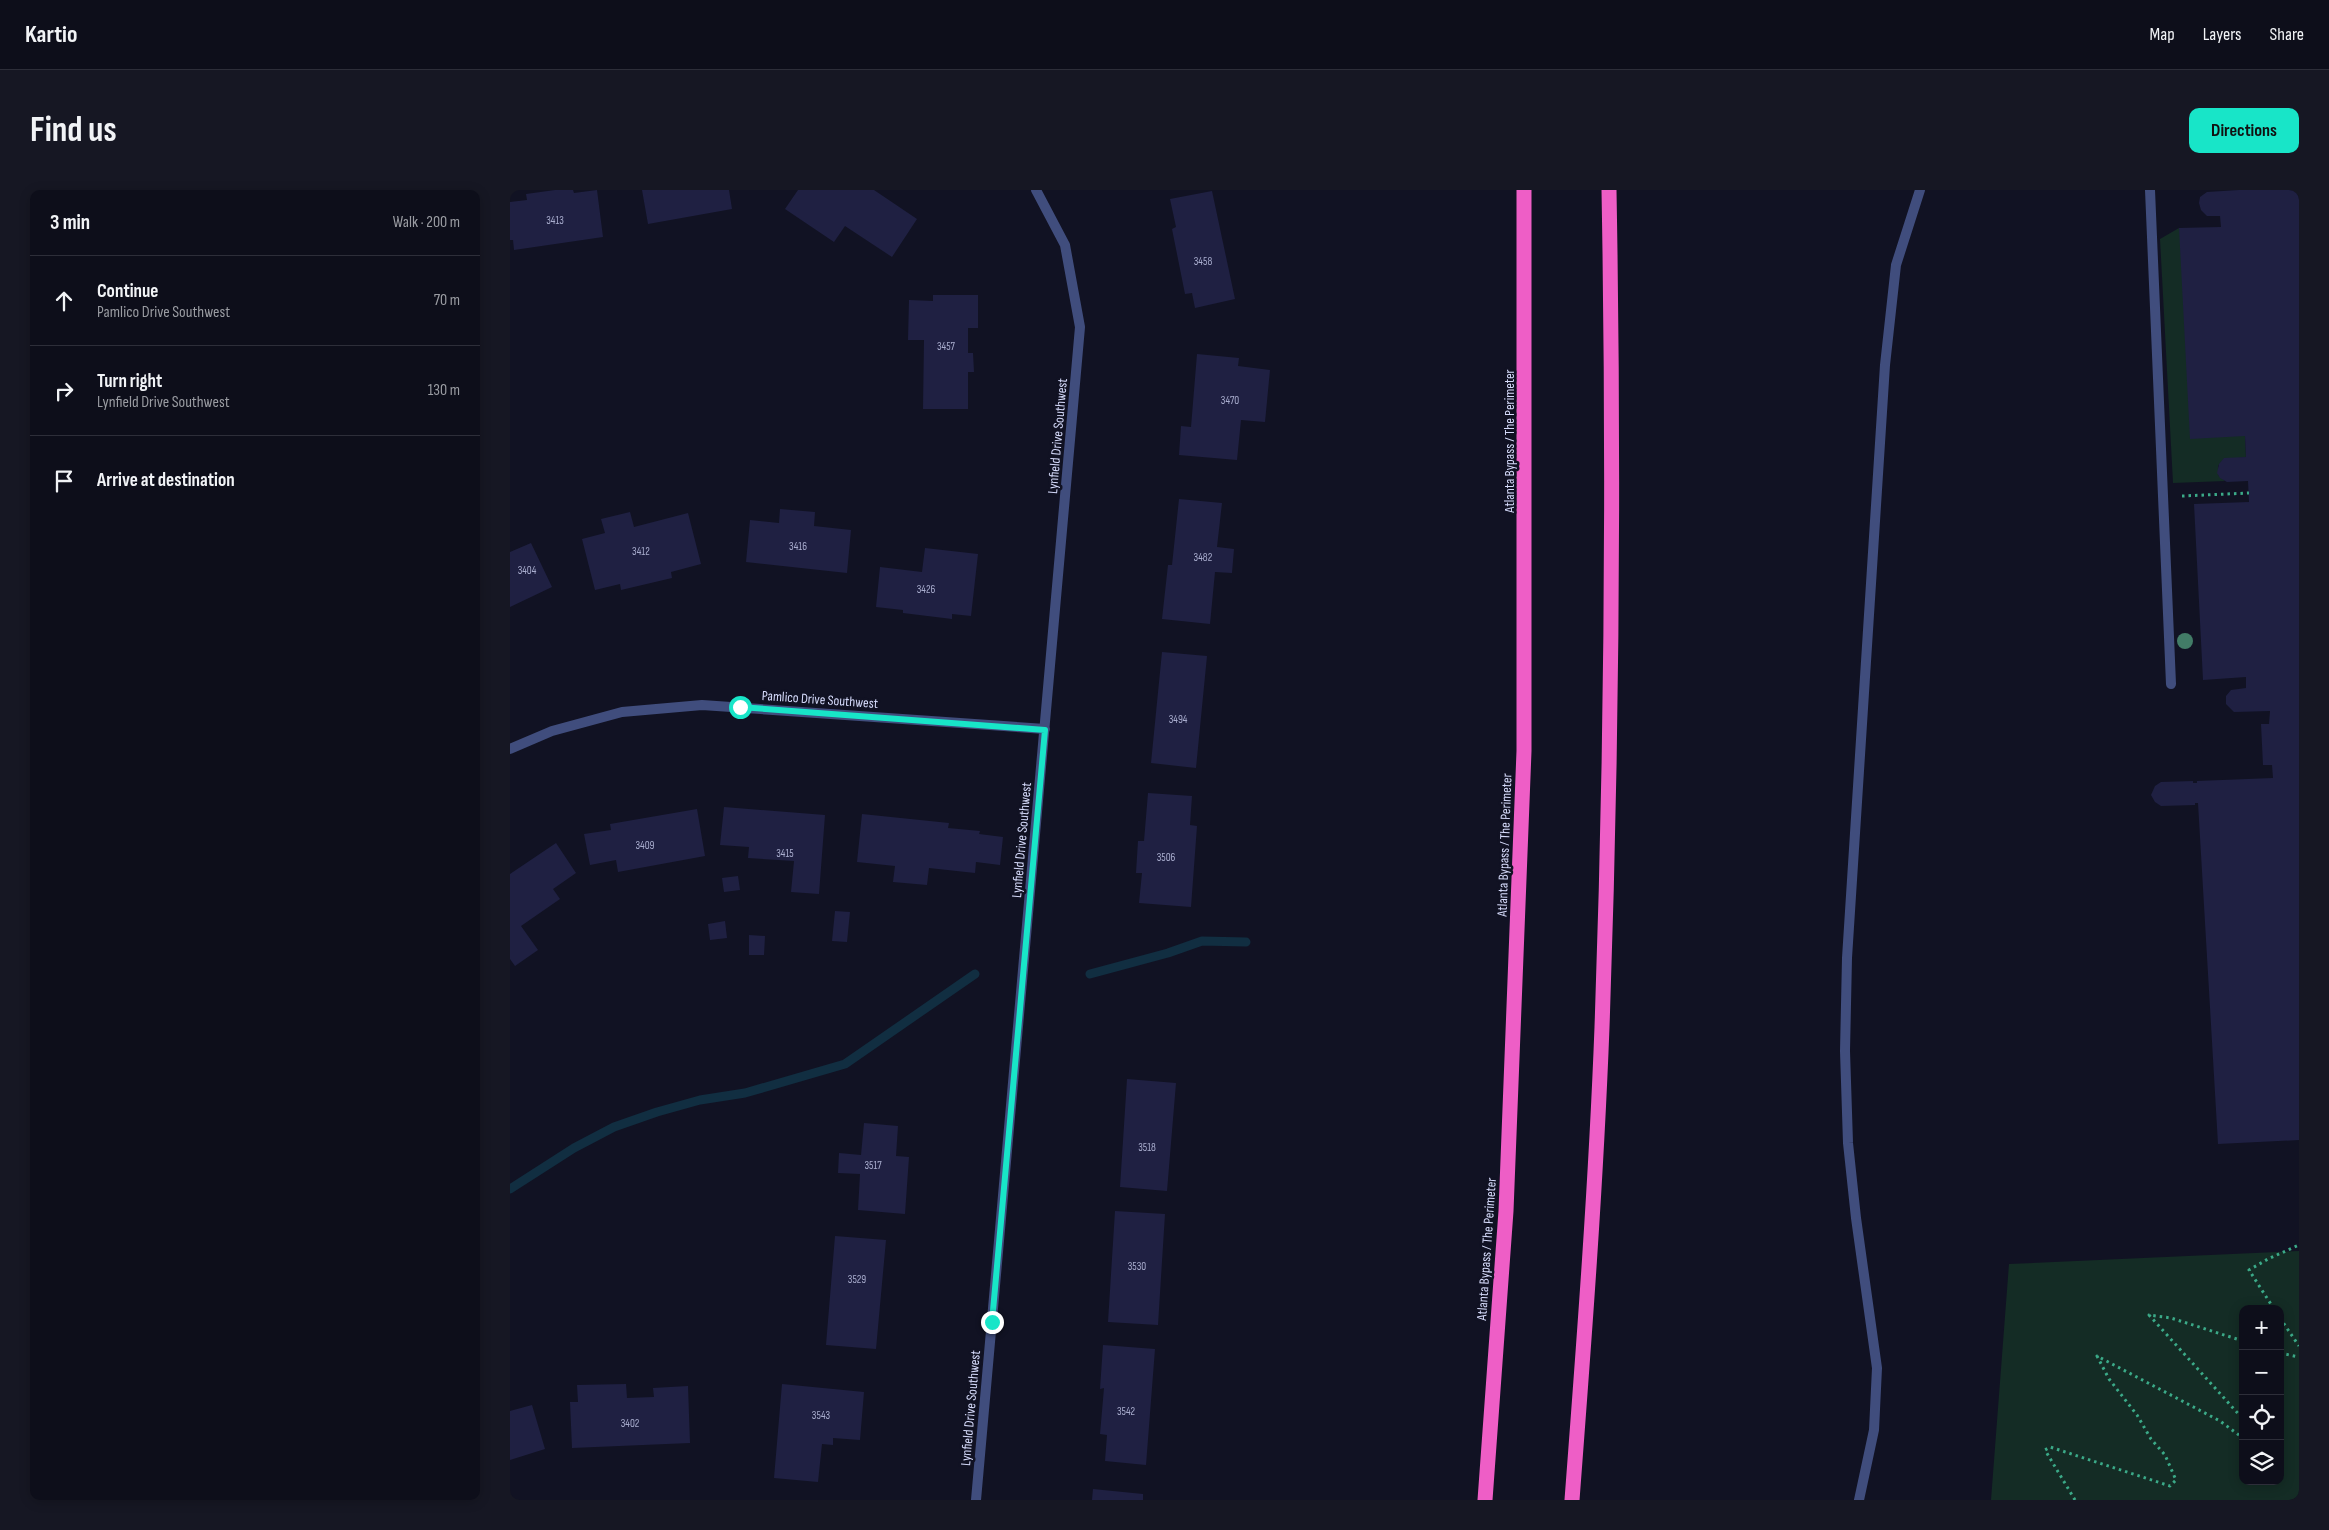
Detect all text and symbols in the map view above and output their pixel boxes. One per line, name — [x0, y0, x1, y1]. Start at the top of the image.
text: Kartio — [25, 20, 77, 49]
text: Map — [2150, 24, 2175, 45]
text: Layers — [2203, 24, 2242, 45]
text: Share — [2270, 24, 2304, 45]
button: Directions — [2189, 108, 2299, 153]
text: Find us — [30, 109, 117, 152]
text: 3 min — [50, 210, 90, 235]
text: Walk · 200 m — [393, 213, 460, 232]
house number: 3413 — [546, 214, 564, 227]
house number: 3458 — [1194, 255, 1212, 268]
text: Continue — [97, 280, 158, 303]
icon: ahead — [50, 287, 78, 315]
text: 70 m — [434, 291, 460, 310]
text: Pamlico Drive Southwest — [97, 303, 230, 322]
house number: 3457 — [937, 340, 956, 353]
street label: Atlanta Bypass / The Perimeter — [1501, 369, 1518, 514]
text: Turn right — [97, 370, 162, 393]
icon: right — [50, 377, 78, 405]
street label: Lynfield Drive Southwest — [1044, 378, 1071, 495]
text: 130 m — [428, 381, 460, 400]
text: Lynfield Drive Southwest — [97, 393, 230, 412]
house number: 3470 — [1221, 394, 1239, 407]
icon: arrive — [50, 467, 78, 495]
text: Arrive at destination — [97, 469, 235, 492]
house number: 3416 — [789, 540, 807, 553]
house number: 3412 — [632, 545, 650, 558]
house number: 3482 — [1194, 551, 1213, 564]
house number: 3404 — [518, 564, 537, 577]
house number: 3426 — [917, 583, 935, 596]
street label: Pamlico Drive Southwest — [761, 687, 879, 712]
route start — [729, 696, 752, 719]
house number: 3494 — [1169, 713, 1188, 726]
street label: Atlanta Bypass / The Perimeter — [1493, 773, 1515, 918]
street label: Lynfield Drive Southwest — [1008, 782, 1035, 899]
house number: 3409 — [635, 839, 655, 852]
house number: 3415 — [776, 847, 794, 860]
house number: 3506 — [1157, 851, 1176, 864]
house number: 3518 — [1138, 1141, 1156, 1154]
house number: 3517 — [864, 1159, 882, 1172]
street label: Atlanta Bypass / The Perimeter — [1473, 1177, 1500, 1322]
house number: 3530 — [1128, 1260, 1146, 1273]
house number: 3529 — [848, 1273, 866, 1286]
map controls — [2239, 1305, 2284, 1485]
button: + — [2239, 1305, 2284, 1350]
route end — [981, 1311, 1004, 1334]
street label: Lynfield Drive Southwest — [957, 1350, 984, 1467]
button: − — [2239, 1350, 2284, 1395]
button: locate — [2239, 1395, 2284, 1440]
house number: 3542 — [1117, 1405, 1136, 1418]
house number: 3543 — [812, 1409, 831, 1422]
house number: 3402 — [621, 1417, 640, 1430]
button: layers — [2239, 1440, 2284, 1485]

